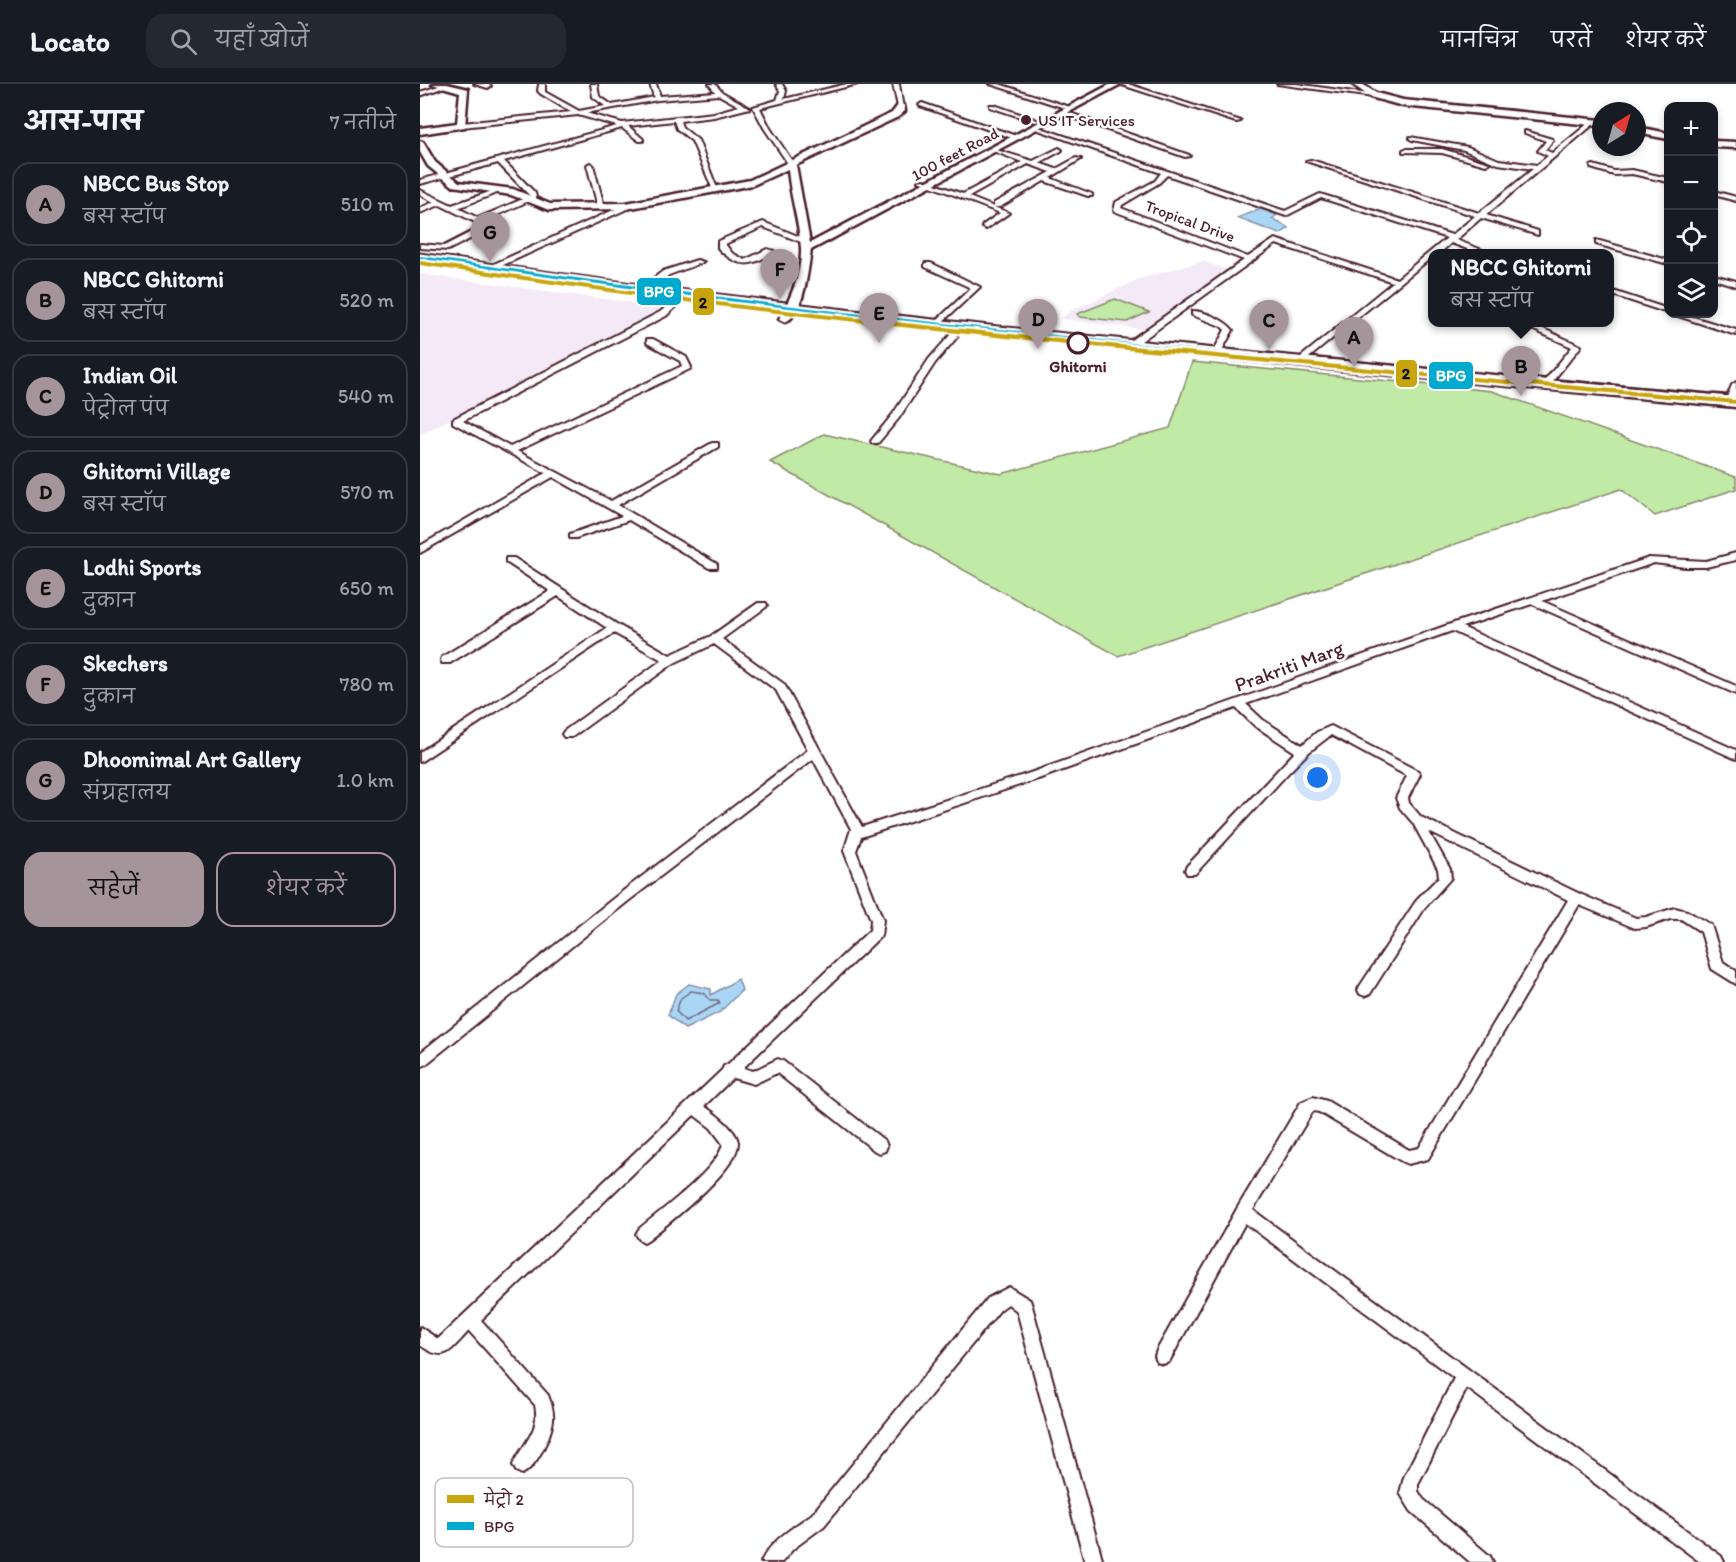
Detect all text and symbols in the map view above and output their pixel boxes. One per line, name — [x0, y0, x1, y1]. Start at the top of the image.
search box — [146, 14, 566, 68]
text: Locato — [30, 24, 110, 58]
icon: search — [167, 25, 200, 58]
text: यहाँ खोजें — [215, 26, 309, 53]
text: मानचित्र — [1441, 27, 1518, 52]
text: परतें — [1551, 27, 1592, 52]
text: शेयर करें — [1625, 27, 1706, 52]
north arrow — [1592, 102, 1646, 156]
map controls — [1664, 102, 1718, 318]
button: + — [1664, 102, 1718, 156]
text: आस-पास — [24, 105, 143, 137]
text: 7 नतीजे — [330, 110, 396, 134]
place label: US IT Services — [1038, 111, 1135, 130]
marker: US IT Services — [1019, 113, 1033, 127]
street label: 100 feet Road — [908, 123, 1002, 185]
button: − — [1664, 156, 1718, 210]
text: NBCC Bus Stop — [83, 170, 229, 197]
text: A — [39, 192, 52, 216]
text: 510 m — [341, 192, 394, 216]
street label: Tropical Drive — [1143, 196, 1237, 246]
text: बस स्टॉप — [83, 204, 166, 228]
button: locate — [1664, 210, 1718, 264]
pin: G — [470, 212, 510, 262]
popup — [1428, 249, 1614, 327]
pin: F — [760, 250, 800, 299]
text: NBCC Ghitorni — [1451, 254, 1591, 281]
button: layers — [1664, 264, 1718, 318]
text: NBCC Ghitorni — [83, 266, 224, 293]
line badge: BPG — [636, 277, 682, 306]
text: BPG — [644, 282, 674, 301]
line badge: 2 — [692, 287, 715, 316]
text: B — [39, 288, 52, 312]
text: 520 m — [339, 288, 394, 312]
text: बस स्टॉप — [1451, 288, 1533, 312]
text: 2 — [699, 293, 708, 312]
pin: E — [860, 294, 898, 343]
text: बस स्टॉप — [83, 300, 166, 324]
pin: D — [1018, 300, 1058, 349]
pin: C — [1250, 300, 1288, 350]
pin: A — [1334, 318, 1374, 367]
marker: Ghitorni — [1067, 332, 1089, 354]
pin: B — [1502, 346, 1540, 396]
place label: Ghitorni — [1049, 357, 1107, 376]
line badge: 2 — [1395, 359, 1418, 388]
line badge: BPG — [1428, 361, 1474, 390]
text: Indian Oil — [83, 362, 177, 389]
text: 2 — [1402, 364, 1411, 383]
text: BPG — [1436, 366, 1466, 385]
text: C — [39, 384, 52, 408]
text: 540 m — [338, 384, 394, 408]
text: पेट्रोल पंप — [83, 396, 169, 420]
text: Ghitorni Village — [83, 458, 231, 485]
text: D — [39, 480, 52, 504]
text: 570 m — [340, 480, 394, 504]
text: बस स्टॉप — [83, 492, 166, 516]
text: Lodhi Sports — [83, 554, 201, 581]
text: E — [40, 576, 51, 600]
text: 650 m — [339, 576, 394, 600]
text: दुकान — [83, 588, 135, 612]
street label: Prakriti Marg — [1231, 635, 1347, 697]
text: Skechers — [83, 650, 168, 677]
text: F — [40, 672, 51, 696]
text: 780 m — [339, 672, 394, 696]
text: दुकान — [83, 684, 135, 708]
text: Dhoomimal Art Gallery — [83, 746, 301, 773]
your location — [1303, 763, 1332, 792]
text: G — [39, 768, 52, 792]
text: 1.0 km — [337, 768, 394, 792]
text: संग्रहालय — [83, 780, 171, 804]
button: सहेजें — [24, 852, 204, 927]
button: शेयर करें — [216, 852, 396, 927]
legend — [435, 1478, 633, 1547]
text: मेट्रो 2 — [483, 1486, 525, 1509]
text: BPG — [484, 1517, 515, 1536]

